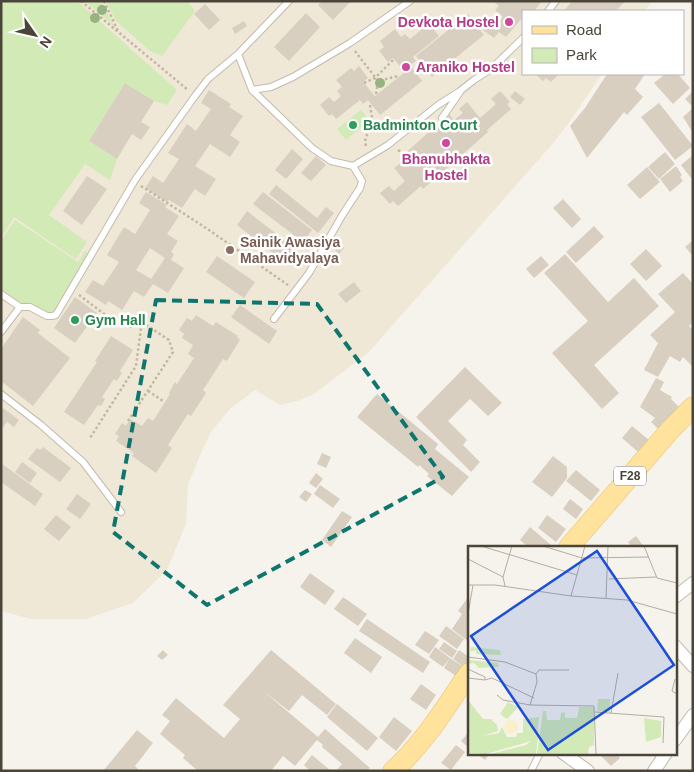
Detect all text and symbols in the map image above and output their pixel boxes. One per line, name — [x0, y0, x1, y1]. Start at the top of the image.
north arrow — [10, 10, 60, 60]
legend — [522, 10, 684, 75]
place label: Devkota Hostel — [398, 14, 499, 30]
marker: Devkota Hostel — [503, 16, 515, 28]
text: Road — [566, 21, 602, 38]
text: N — [36, 34, 55, 51]
text: Park — [566, 46, 597, 63]
place label: Araniko Hostel — [416, 59, 515, 75]
marker: Araniko Hostel — [400, 61, 412, 73]
place label: Badminton Court — [363, 117, 478, 133]
marker: Badminton Court — [347, 119, 359, 131]
marker: Bhanubhakta Hostel — [440, 137, 452, 149]
place label: Bhanubhakta Hostel — [402, 151, 491, 183]
place label: Sainik Awasiya Mahavidyalaya — [240, 234, 341, 266]
marker: Sainik Awasiya Mahavidyalaya — [224, 244, 236, 256]
place label: Gym Hall — [85, 312, 146, 328]
marker: Gym Hall — [69, 314, 81, 326]
road number: F28 — [614, 466, 646, 486]
inset map — [468, 546, 676, 754]

